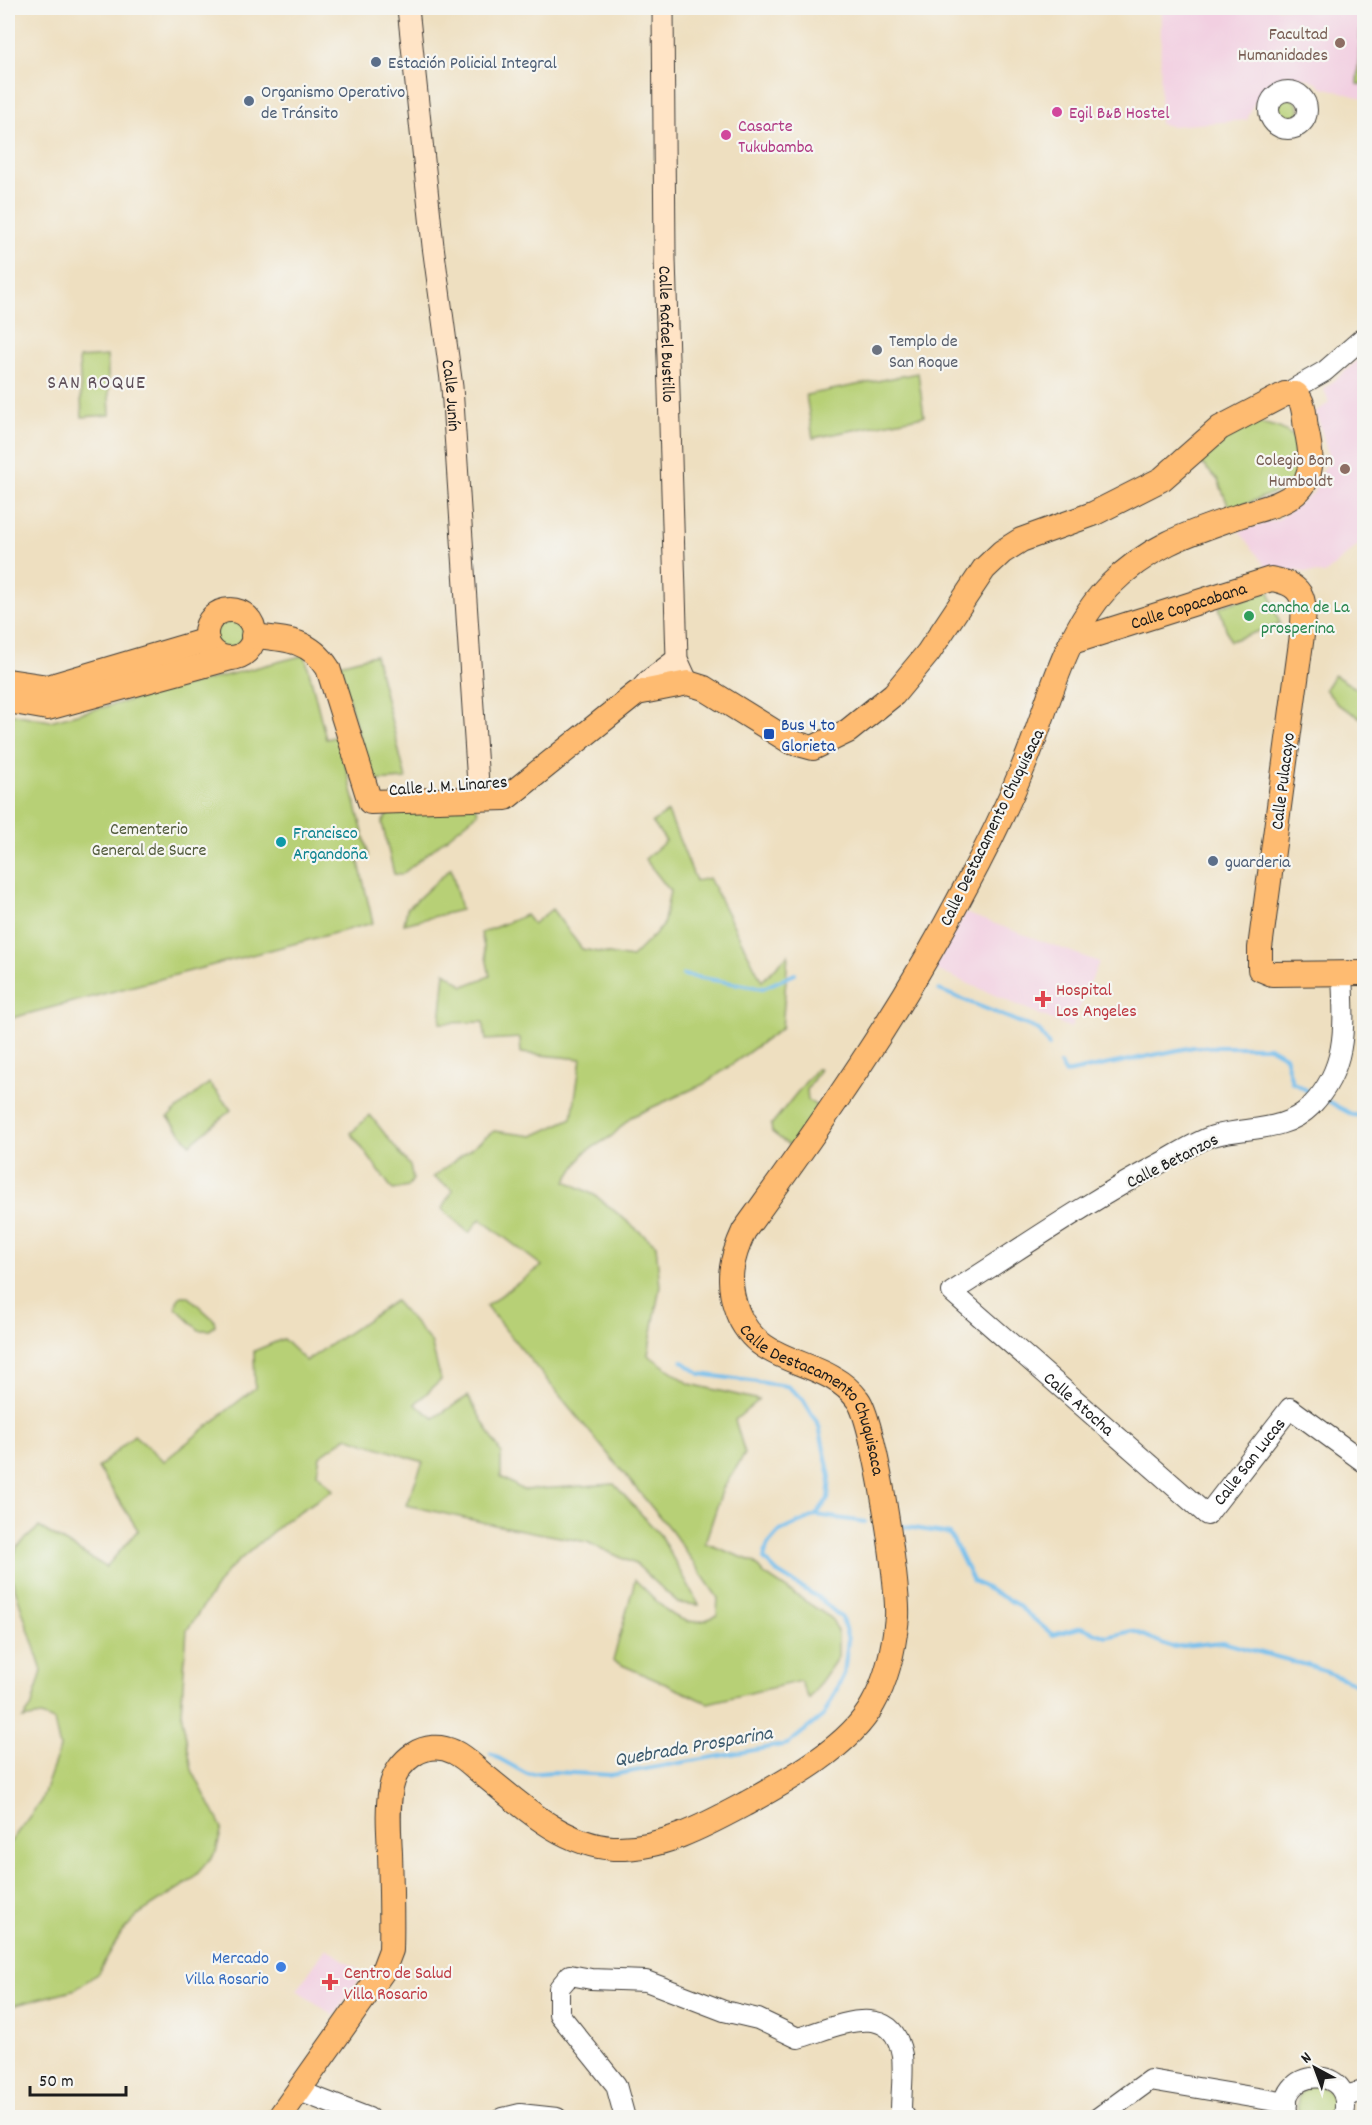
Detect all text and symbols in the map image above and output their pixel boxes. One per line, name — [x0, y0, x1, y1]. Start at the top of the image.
place label: Facultad Humanidades — [1238, 23, 1328, 69]
marker: Facultad Humanidades — [1333, 36, 1347, 50]
place label: Estación Policial Integral — [388, 52, 557, 77]
marker: Estación Policial Integral — [369, 55, 383, 69]
place label: Organismo Operativo de Tránsito — [261, 81, 405, 127]
marker: Organismo Operativo de Tránsito — [242, 94, 256, 108]
place label: Egil B&B Hostel — [1069, 102, 1170, 127]
marker: Egil B&B Hostel — [1050, 105, 1064, 119]
place label: Casarte Tukubamba — [738, 115, 813, 161]
marker: Casarte Tukubamba — [719, 128, 733, 142]
street label: Calle Rafael Bustillo — [650, 265, 679, 403]
place label: Templo de San Roque — [889, 330, 958, 376]
marker: Templo de San Roque — [870, 343, 884, 357]
street label: Calle Junín — [433, 358, 465, 432]
district label: SAN ROQUE — [47, 370, 147, 398]
place label: Colegio Bon Humboldt — [1256, 449, 1333, 495]
marker: Colegio Bon Humboldt — [1338, 462, 1352, 476]
street label: Calle Copacabana — [1128, 577, 1251, 638]
place label: cancha de La prosperina — [1261, 596, 1350, 642]
marker: cancha de La prosperina — [1242, 609, 1256, 623]
place label: Bus 4 to Glorieta — [781, 714, 836, 760]
street label: Calle Destacamento Chuquisaca — [935, 725, 1052, 931]
marker: Bus 4 to Glorieta — [762, 727, 776, 741]
street label: Calle Pulacayo — [1266, 731, 1303, 831]
street label: Calle J. M. Linares — [388, 771, 508, 804]
park label: Cementerio General de Sucre — [92, 818, 206, 864]
place label: Francisco Argandoña — [293, 822, 368, 868]
marker: Francisco Argandoña — [274, 835, 288, 849]
place label: guarderia — [1225, 851, 1291, 876]
marker: guarderia — [1206, 854, 1220, 868]
place label: Hospital Los Angeles — [1056, 979, 1137, 1025]
marker: Hospital Los Angeles — [1034, 990, 1052, 1008]
street label: Calle Betanzos — [1123, 1128, 1223, 1196]
street label: Calle Destacamento Chuquisaca — [732, 1320, 889, 1478]
street label: Calle Atocha — [1037, 1367, 1119, 1443]
street label: Calle San Lucas — [1209, 1413, 1293, 1512]
water label: Quebrada Prosparina — [612, 1720, 776, 1776]
place label: Mercado Villa Rosario — [185, 1947, 269, 1993]
marker: Mercado Villa Rosario — [274, 1960, 288, 1974]
place label: Centro de Salud Villa Rosario — [344, 1962, 452, 2008]
marker: Centro de Salud Villa Rosario — [321, 1973, 339, 1991]
north arrow — [1285, 2038, 1345, 2098]
text: N — [1296, 2047, 1317, 2070]
scale bar — [30, 2059, 126, 2097]
text: 50 m — [39, 2070, 74, 2095]

